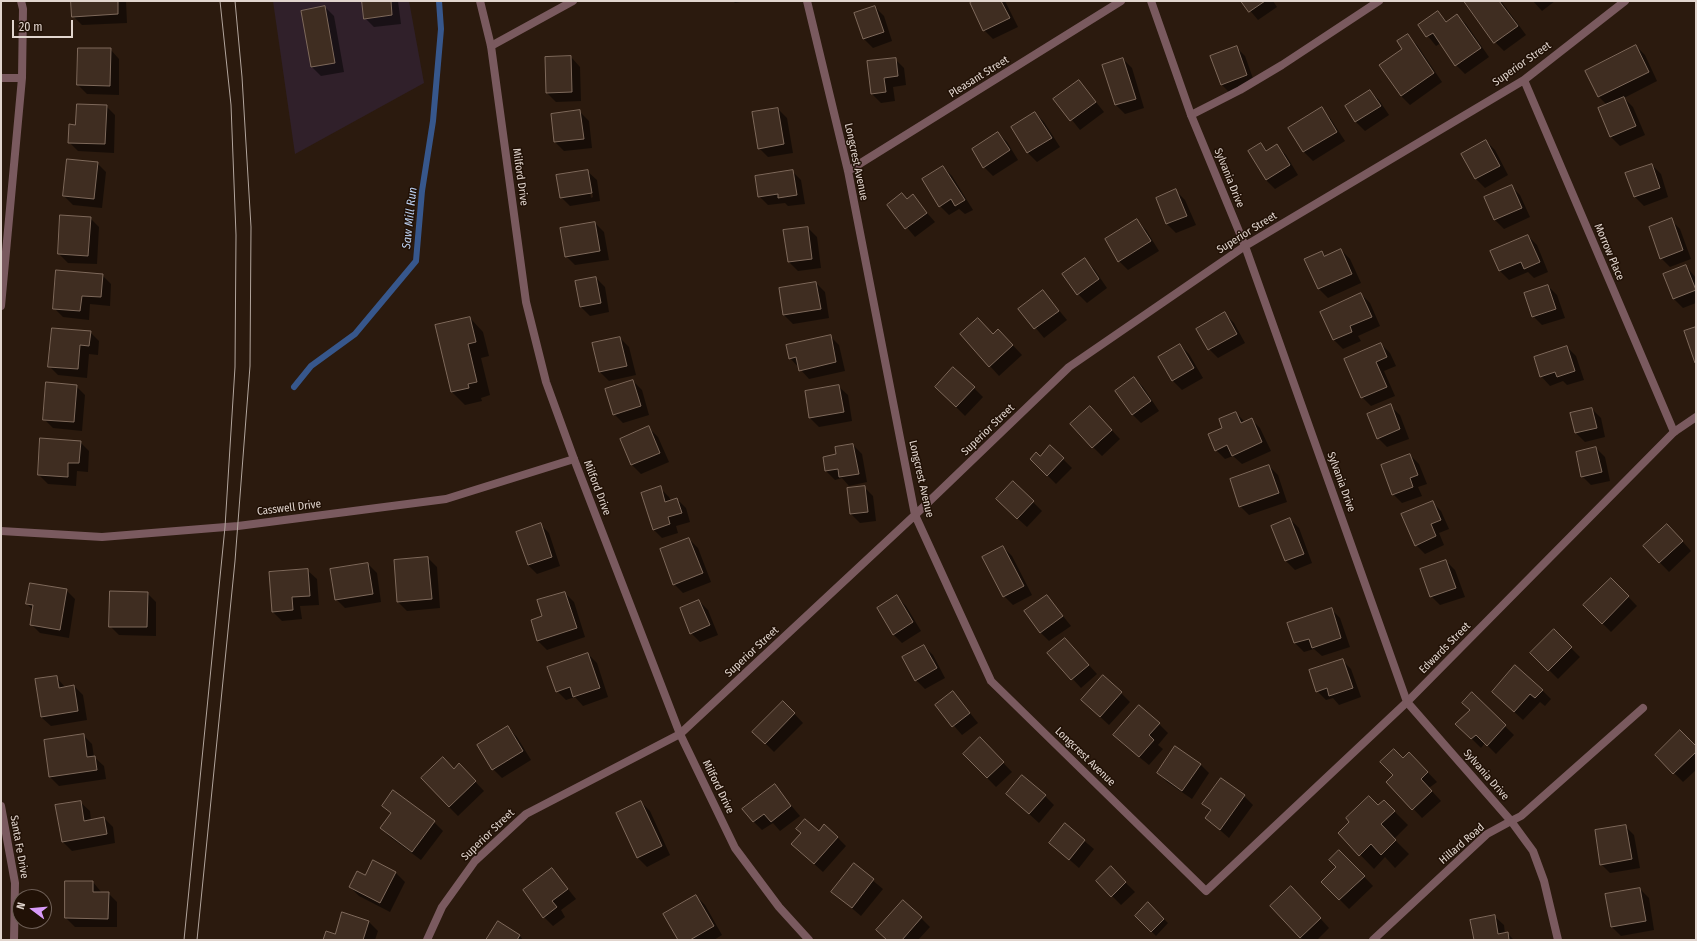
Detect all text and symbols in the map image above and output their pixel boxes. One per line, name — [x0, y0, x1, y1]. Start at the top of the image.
scale bar — [14, 12, 75, 38]
text: 20 m — [19, 20, 43, 34]
street label: Superior Street — [1490, 39, 1554, 89]
street label: Pleasant Street — [947, 53, 1011, 101]
street label: Longcrest Avenue — [841, 122, 871, 202]
street label: Sylvania Drive — [1211, 146, 1247, 210]
street label: Milford Drive — [509, 147, 531, 207]
water label: Saw Mill Run — [400, 186, 420, 250]
street label: Superior Street — [1215, 209, 1279, 257]
street label: Morrow Place — [1591, 222, 1627, 282]
street label: Superior Street — [959, 402, 1017, 458]
street label: Longcrest Avenue — [906, 439, 936, 519]
street label: Sylvania Drive — [1324, 450, 1358, 514]
street label: Milford Drive — [580, 459, 614, 517]
street label: Casswell Drive — [256, 498, 322, 518]
street label: Edwards Street — [1417, 620, 1473, 676]
street label: Superior Street — [722, 624, 782, 680]
street label: Longcrest Avenue — [1052, 725, 1118, 789]
street label: Sylvania Drive — [1460, 747, 1512, 803]
street label: Milford Drive — [699, 758, 737, 816]
street label: Superior Street — [459, 807, 517, 863]
street label: Santa Fe Drive — [7, 814, 31, 880]
street label: Hillard Road — [1437, 821, 1487, 867]
north arrow — [12, 889, 52, 929]
text: N — [14, 901, 28, 911]

